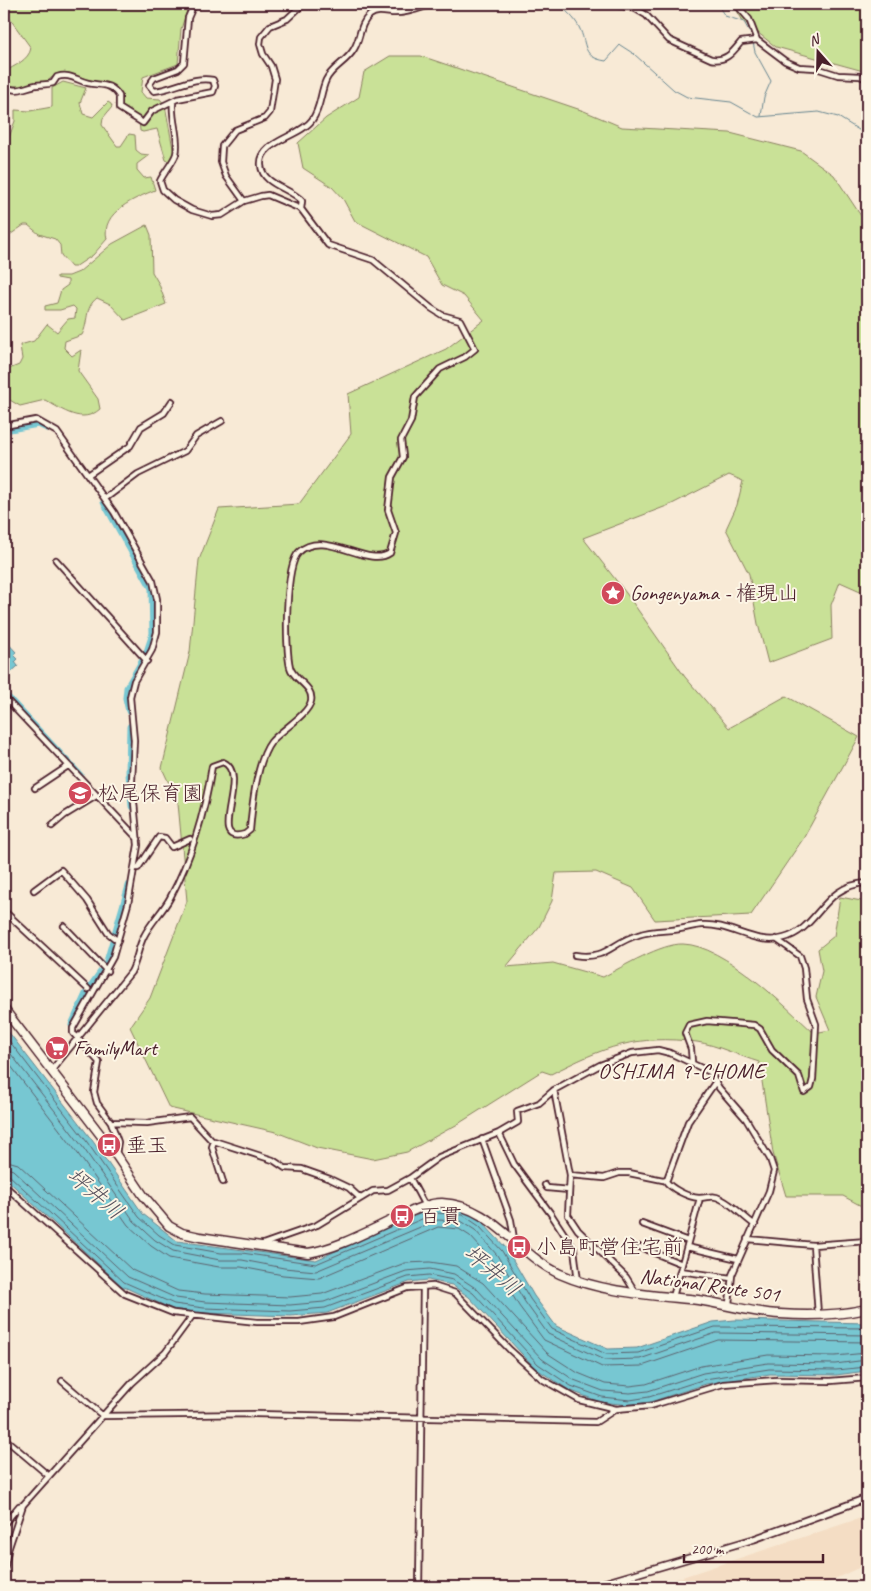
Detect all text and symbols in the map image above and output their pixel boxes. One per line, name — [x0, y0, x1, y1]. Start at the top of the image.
north arrow — [794, 28, 844, 78]
text: N — [807, 30, 823, 50]
place icon: Gongenyama - 権現山 — [600, 580, 626, 606]
place label: Gongenyama - 権現山 — [630, 580, 799, 606]
school or university icon: 松尾保育園 — [67, 780, 93, 806]
place label: 松尾保育園 — [98, 780, 203, 806]
supermarket icon: FamilyMart — [44, 1035, 70, 1061]
place label: FamilyMart — [74, 1035, 159, 1061]
district label: OSHIMA 9-CHOME — [598, 1057, 768, 1085]
bus stop icon: 垂玉 — [96, 1132, 122, 1158]
place label: 垂玉 — [126, 1132, 168, 1158]
water label: 坪井川 — [61, 1162, 129, 1226]
bus stop icon: 百貫 — [389, 1203, 415, 1229]
place label: 百貫 — [420, 1203, 462, 1229]
bus stop icon: 小島町営住宅前 — [506, 1234, 532, 1260]
place label: 小島町営住宅前 — [536, 1234, 683, 1260]
water label: 坪井川 — [458, 1239, 527, 1303]
street label: National Route 501 — [638, 1262, 783, 1308]
scale bar — [684, 1531, 822, 1563]
text: 200 m — [691, 1540, 725, 1559]

